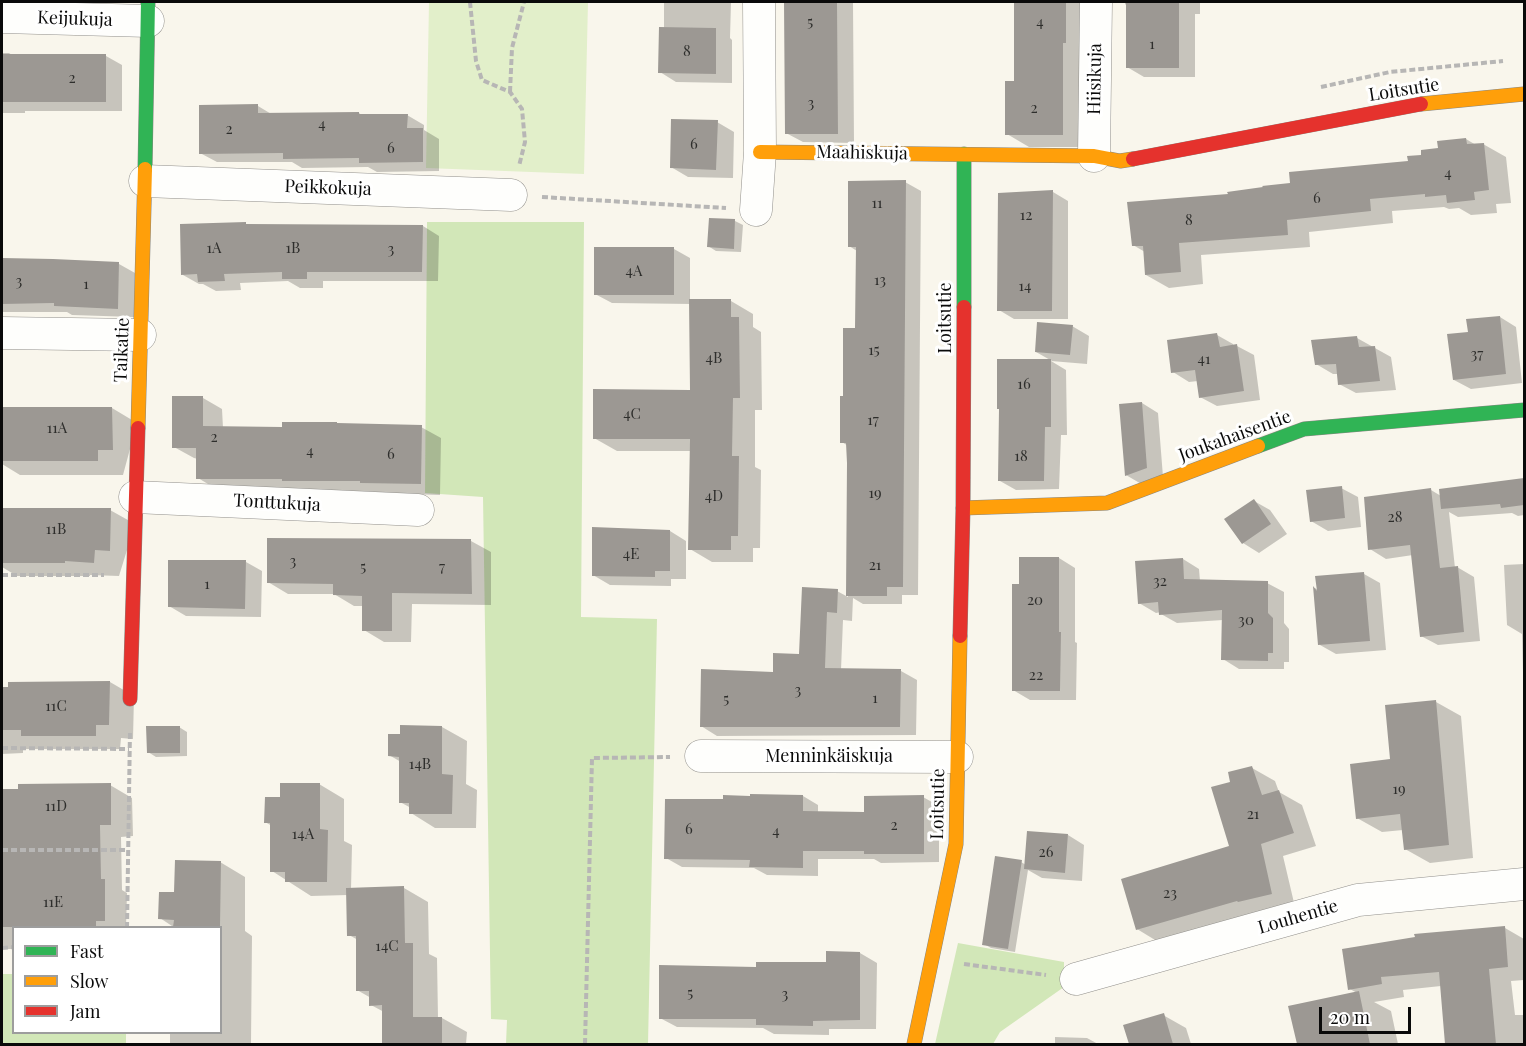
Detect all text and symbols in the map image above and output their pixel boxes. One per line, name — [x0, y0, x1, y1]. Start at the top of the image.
street label: Keijukuja — [37, 7, 113, 31]
house number: 5 — [807, 13, 813, 31]
house number: 4 — [1036, 13, 1044, 31]
house number: 1 — [1149, 35, 1155, 53]
house number: 8 — [683, 42, 691, 60]
street label: Hiisikuja — [1084, 43, 1106, 115]
house number: 2 — [68, 69, 76, 87]
street label: Loitsutie — [1367, 74, 1441, 106]
house number: 3 — [808, 94, 814, 112]
house number: 2 — [1030, 99, 1038, 117]
house number: 4 — [318, 115, 326, 133]
house number: 2 — [225, 120, 233, 138]
house number: 6 — [690, 135, 698, 153]
house number: 6 — [387, 139, 395, 157]
street label: Maahiskuja — [816, 141, 908, 165]
house number: 4 — [1444, 164, 1452, 182]
street label: Peikkokuja — [284, 176, 372, 200]
house number: 6 — [1313, 189, 1321, 207]
house number: 11 — [871, 194, 883, 212]
house number: 12 — [1020, 206, 1032, 224]
house number: 8 — [1185, 211, 1193, 229]
house number: 1A — [207, 239, 221, 257]
house number: 1B — [286, 239, 300, 257]
house number: 3 — [388, 240, 394, 258]
house number: 4A — [626, 262, 642, 280]
house number: 13 — [874, 271, 886, 289]
house number: 3 — [16, 272, 22, 290]
house number: 1 — [83, 275, 89, 293]
house number: 14 — [1019, 277, 1031, 295]
street label: Loitsutie — [934, 282, 956, 354]
street label: Taikatie — [110, 317, 134, 383]
house number: 15 — [868, 341, 880, 359]
house number: 37 — [1471, 345, 1483, 363]
house number: 4B — [706, 349, 722, 367]
house number: 41 — [1198, 350, 1210, 368]
house number: 16 — [1017, 375, 1031, 393]
house number: 4C — [623, 405, 641, 423]
street label: Joukahaisentie — [1176, 406, 1294, 466]
house number: 17 — [867, 411, 879, 429]
house number: 11A — [47, 419, 67, 437]
house number: 2 — [210, 428, 218, 446]
house number: 4 — [306, 442, 314, 460]
house number: 6 — [387, 445, 395, 463]
house number: 18 — [1014, 447, 1028, 465]
house number: 19 — [868, 484, 882, 502]
house number: 4D — [705, 487, 723, 505]
street label: Tonttukuja — [233, 490, 321, 516]
house number: 28 — [1388, 508, 1402, 526]
house number: 11B — [46, 520, 66, 538]
house number: 4E — [623, 545, 639, 563]
house number: 3 — [290, 552, 296, 570]
house number: 21 — [869, 556, 881, 574]
house number: 5 — [360, 558, 366, 576]
house number: 7 — [439, 558, 445, 576]
house number: 32 — [1153, 572, 1167, 590]
house number: 1 — [204, 575, 210, 593]
house number: 20 — [1027, 591, 1043, 609]
house number: 30 — [1238, 611, 1254, 629]
house number: 22 — [1029, 666, 1043, 684]
house number: 3 — [795, 681, 801, 699]
house number: 1 — [872, 689, 878, 707]
house number: 5 — [723, 690, 729, 708]
house number: 11C — [45, 697, 67, 715]
street label: Menninkäiskuja — [765, 745, 893, 767]
house number: 14B — [409, 755, 431, 773]
street label: Loitsutie — [927, 768, 949, 840]
house number: 19 — [1392, 780, 1406, 798]
house number: 11D — [45, 797, 67, 815]
house number: 21 — [1247, 805, 1259, 823]
house number: 2 — [890, 816, 898, 834]
house number: 6 — [685, 820, 693, 838]
house number: 4 — [772, 822, 780, 840]
house number: 14A — [292, 825, 314, 843]
house number: 26 — [1039, 843, 1053, 861]
house number: 23 — [1163, 884, 1177, 902]
house number: 11E — [43, 893, 63, 911]
street label: Louhentie — [1256, 895, 1340, 939]
legend — [12, 926, 222, 1034]
house number: 14C — [375, 937, 399, 955]
text: Fast — [70, 939, 103, 963]
text: Slow — [70, 969, 108, 993]
house number: 5 — [687, 984, 693, 1002]
house number: 3 — [782, 985, 788, 1003]
scale bar — [1322, 995, 1414, 1033]
text: Jam — [70, 999, 100, 1023]
text: 20 m — [1330, 1005, 1370, 1029]

